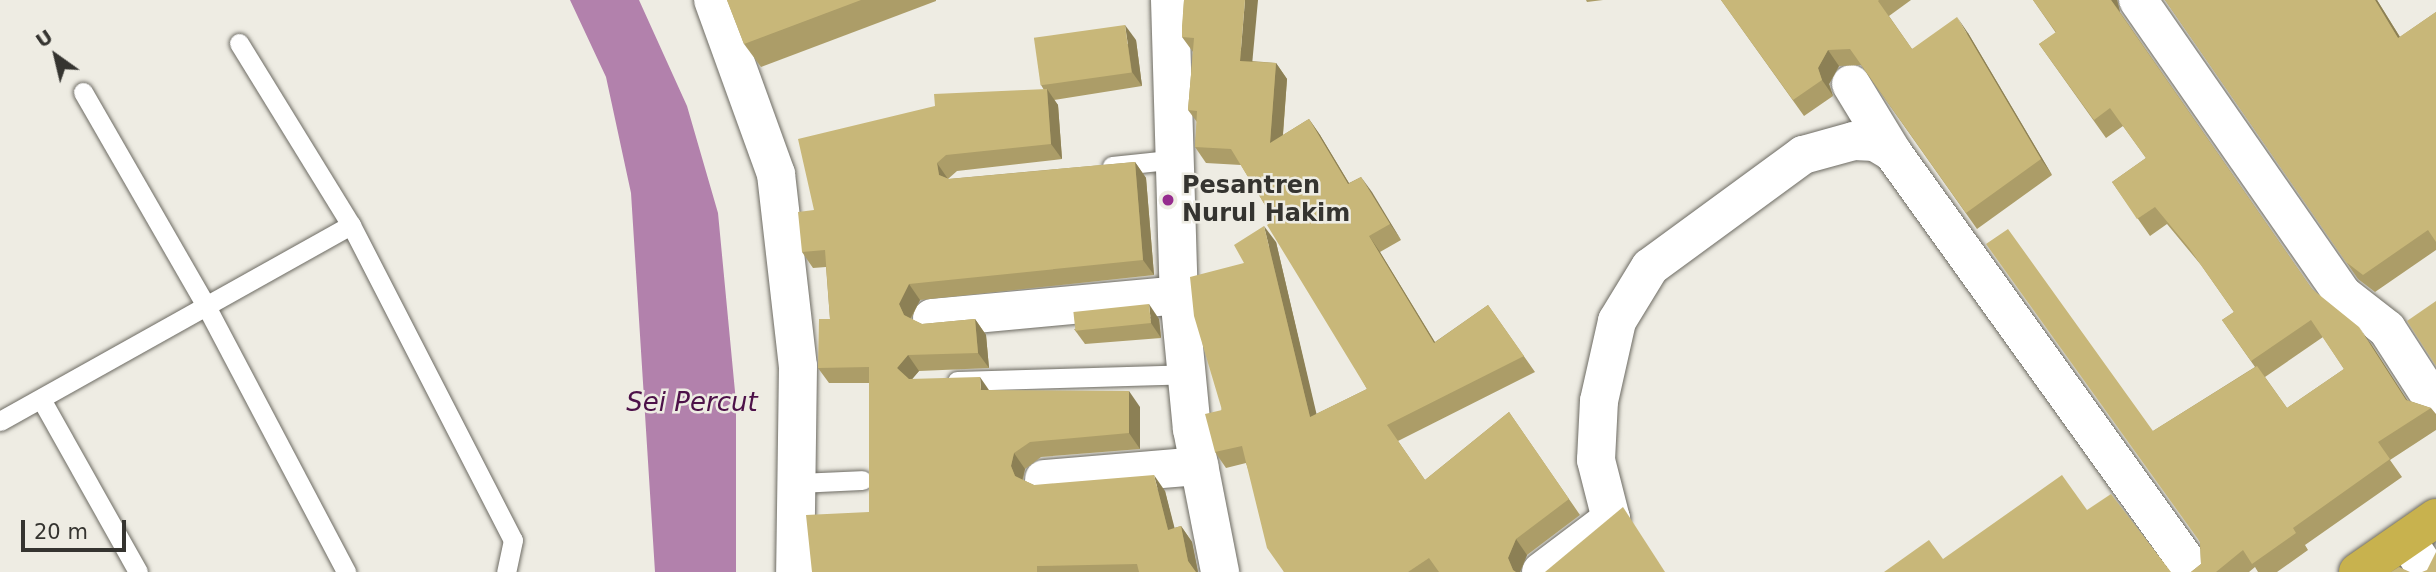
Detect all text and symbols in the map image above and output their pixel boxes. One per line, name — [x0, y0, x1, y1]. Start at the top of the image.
north arrow — [21, 21, 91, 91]
text: U — [32, 25, 57, 52]
place label: Pesantren Nurul Hakim — [1182, 172, 1350, 228]
marker: Pesantren Nurul Hakim — [1160, 192, 1176, 208]
water label: Sei Percut — [626, 387, 758, 419]
scale bar — [24, 505, 130, 550]
text: 20 m — [34, 520, 88, 544]

